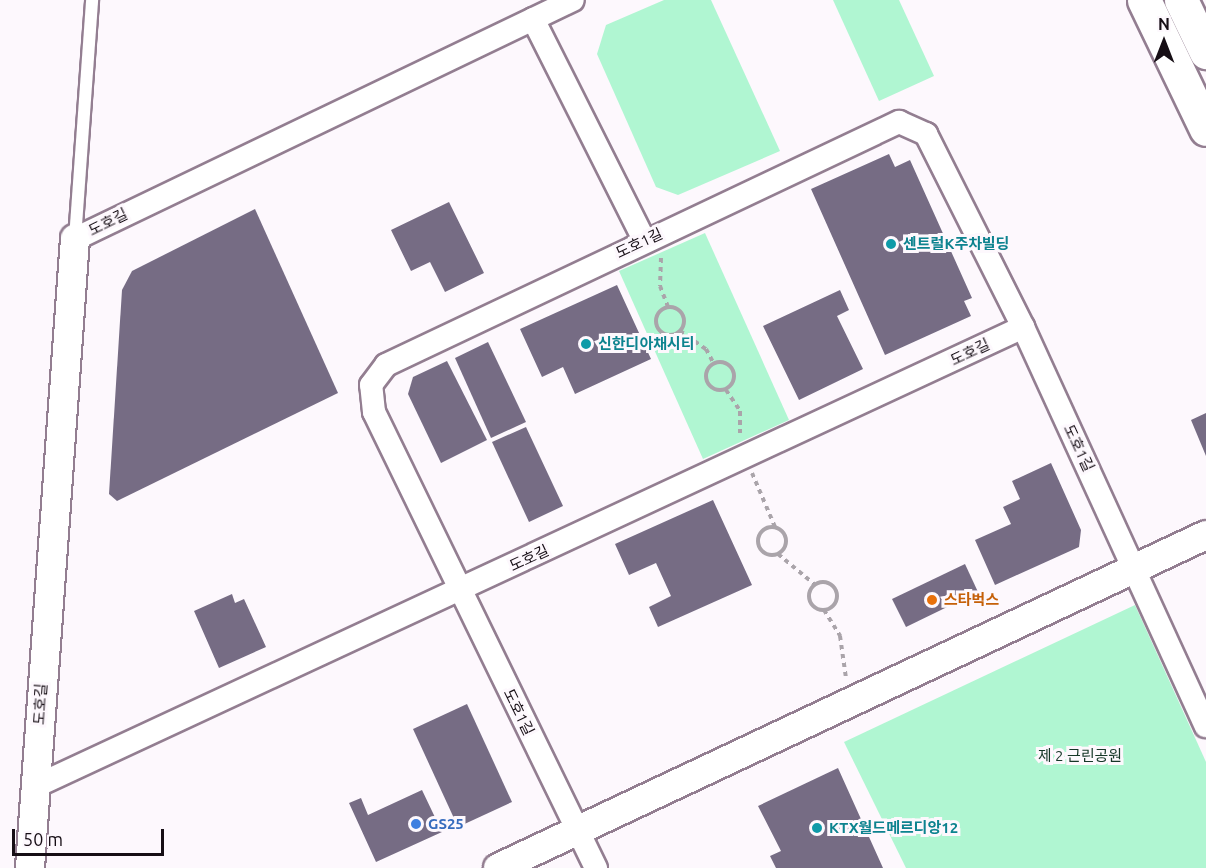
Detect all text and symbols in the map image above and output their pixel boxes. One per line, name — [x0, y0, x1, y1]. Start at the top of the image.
north arrow — [1134, 12, 1194, 72]
text: N — [1158, 15, 1170, 33]
street label: 도호길 — [85, 205, 131, 239]
street label: 도호1길 — [613, 224, 665, 262]
place label: 센트럴K주차빌딩 — [903, 235, 1010, 253]
marker: 센트럴K주차빌딩 — [884, 237, 898, 251]
place label: 신한디아채시티 — [598, 335, 695, 353]
street label: 도호길 — [947, 335, 993, 369]
marker: 신한디아채시티 — [579, 337, 593, 351]
street label: 도호1길 — [1060, 422, 1098, 474]
street label: 도호길 — [506, 541, 552, 575]
place label: 스타벅스 — [944, 591, 999, 609]
marker: 스타벅스 — [925, 593, 939, 607]
street label: 도호길 — [30, 683, 50, 725]
street label: 도호1길 — [500, 686, 538, 738]
park label: 제 2 근린공원 — [1038, 747, 1122, 765]
place label: GS25 — [428, 815, 464, 833]
scale bar — [15, 817, 166, 855]
marker: GS25 — [409, 817, 423, 831]
place label: KTX월드메르디앙12 — [829, 819, 958, 837]
marker: KTX월드메르디앙12 — [810, 821, 824, 835]
text: 50 m — [23, 829, 63, 849]

